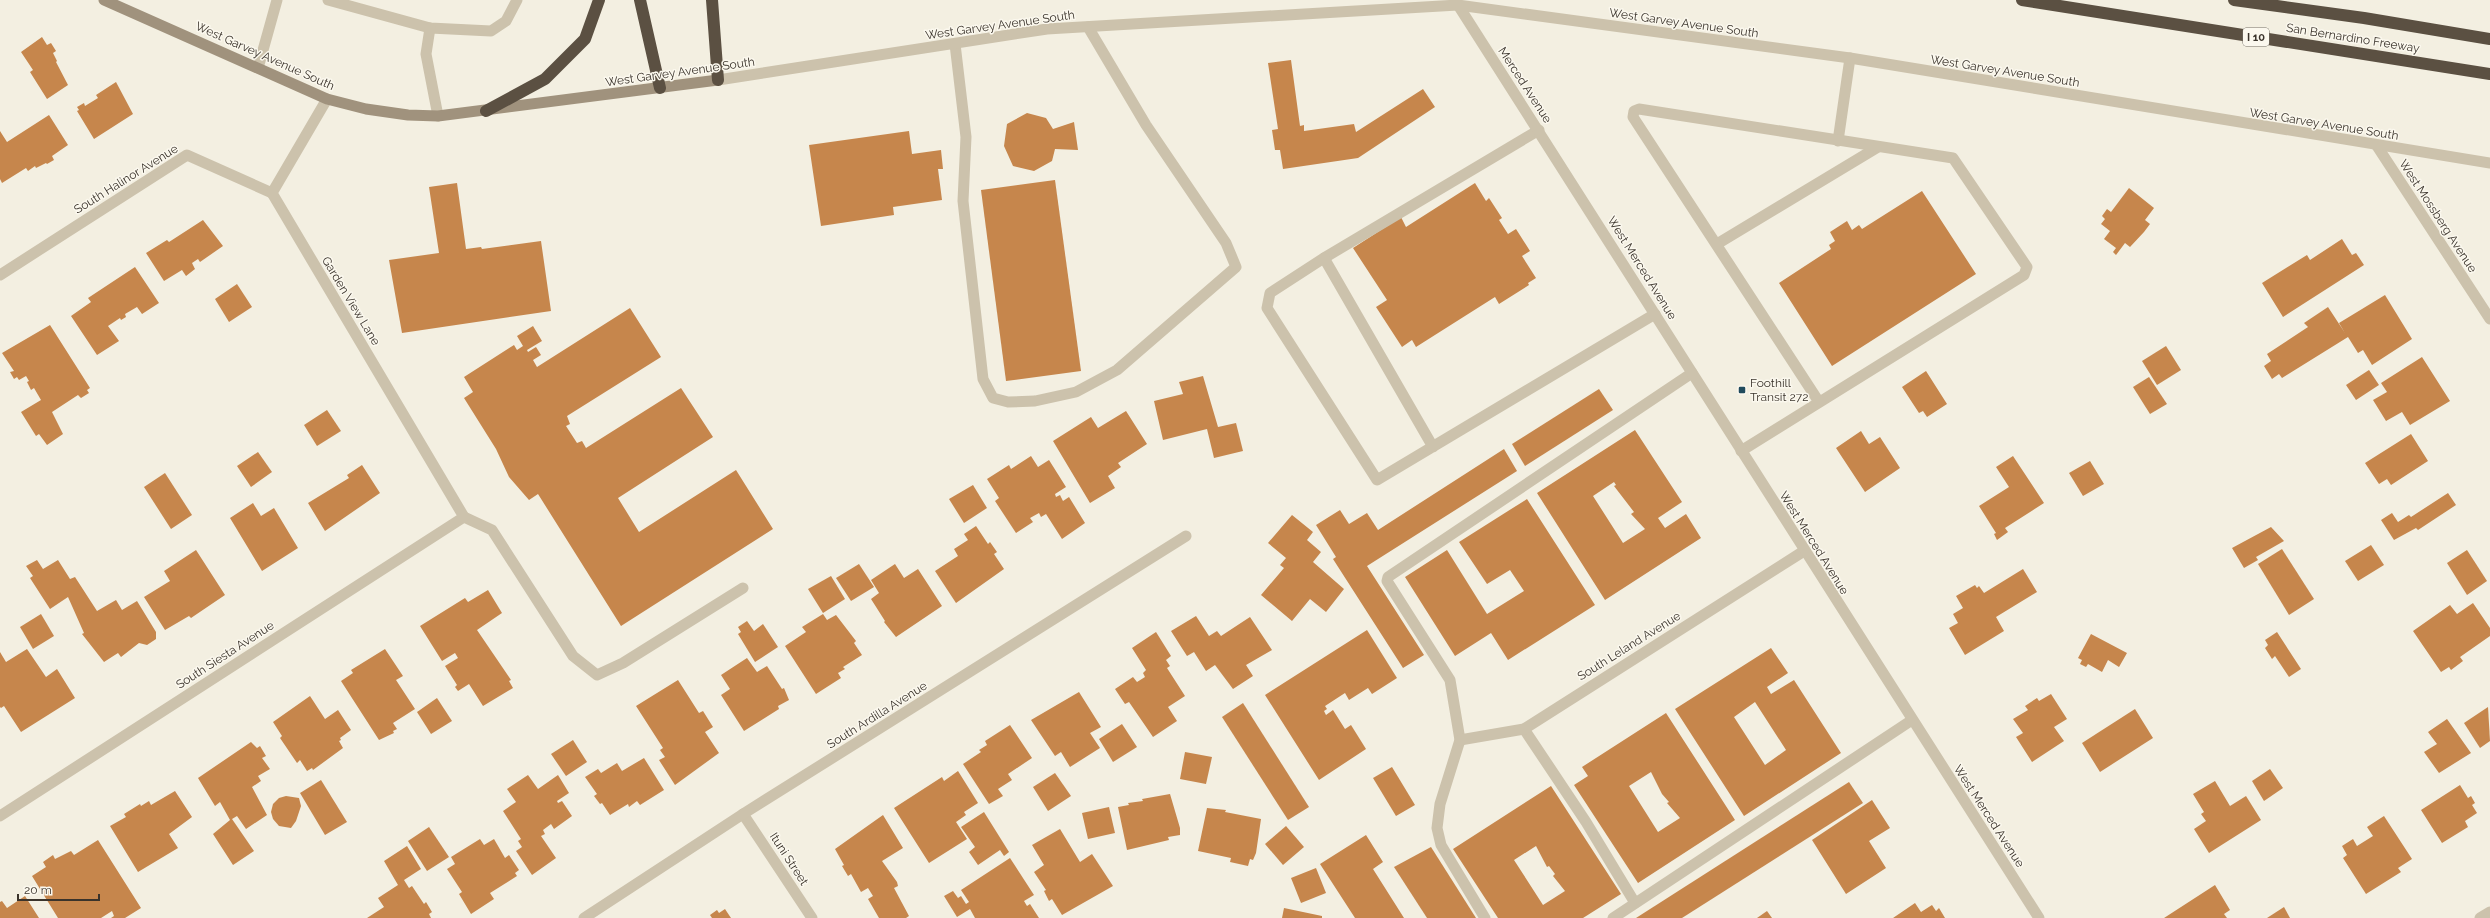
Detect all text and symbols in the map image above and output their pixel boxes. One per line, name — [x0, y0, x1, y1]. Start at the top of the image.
street label: West Garvey Avenue South — [1608, 6, 1760, 40]
street label: West Garvey Avenue South — [924, 8, 1076, 42]
street label: West Garvey Avenue South — [193, 19, 337, 93]
street label: San Bernardino Freeway — [2285, 21, 2421, 56]
road number: I 10 — [2243, 28, 2269, 46]
street label: Merced Avenue — [1495, 45, 1555, 125]
street label: West Garvey Avenue South — [1929, 52, 2081, 90]
street label: West Garvey Avenue South — [604, 55, 756, 89]
street label: West Garvey Avenue South — [2248, 105, 2400, 143]
street label: South Halinor Avenue — [72, 141, 180, 217]
street label: West Mossberg Avenue — [2396, 157, 2480, 275]
street label: West Merced Avenue — [1605, 214, 1679, 322]
street label: Garden View Lane — [319, 254, 383, 348]
place label: Foothill Transit 272 — [1750, 376, 1808, 404]
marker: Foothill Transit 272 — [1737, 385, 1747, 395]
street label: West Merced Avenue — [1777, 489, 1851, 597]
street label: South Leland Avenue — [1575, 609, 1683, 683]
street label: South Siesta Avenue — [173, 618, 277, 692]
street label: South Ardilla Avenue — [824, 678, 930, 752]
street label: West Merced Avenue — [1951, 762, 2027, 870]
street label: Ituni Street — [767, 830, 811, 888]
scale bar — [18, 876, 99, 902]
text: 20 m — [24, 883, 52, 897]

